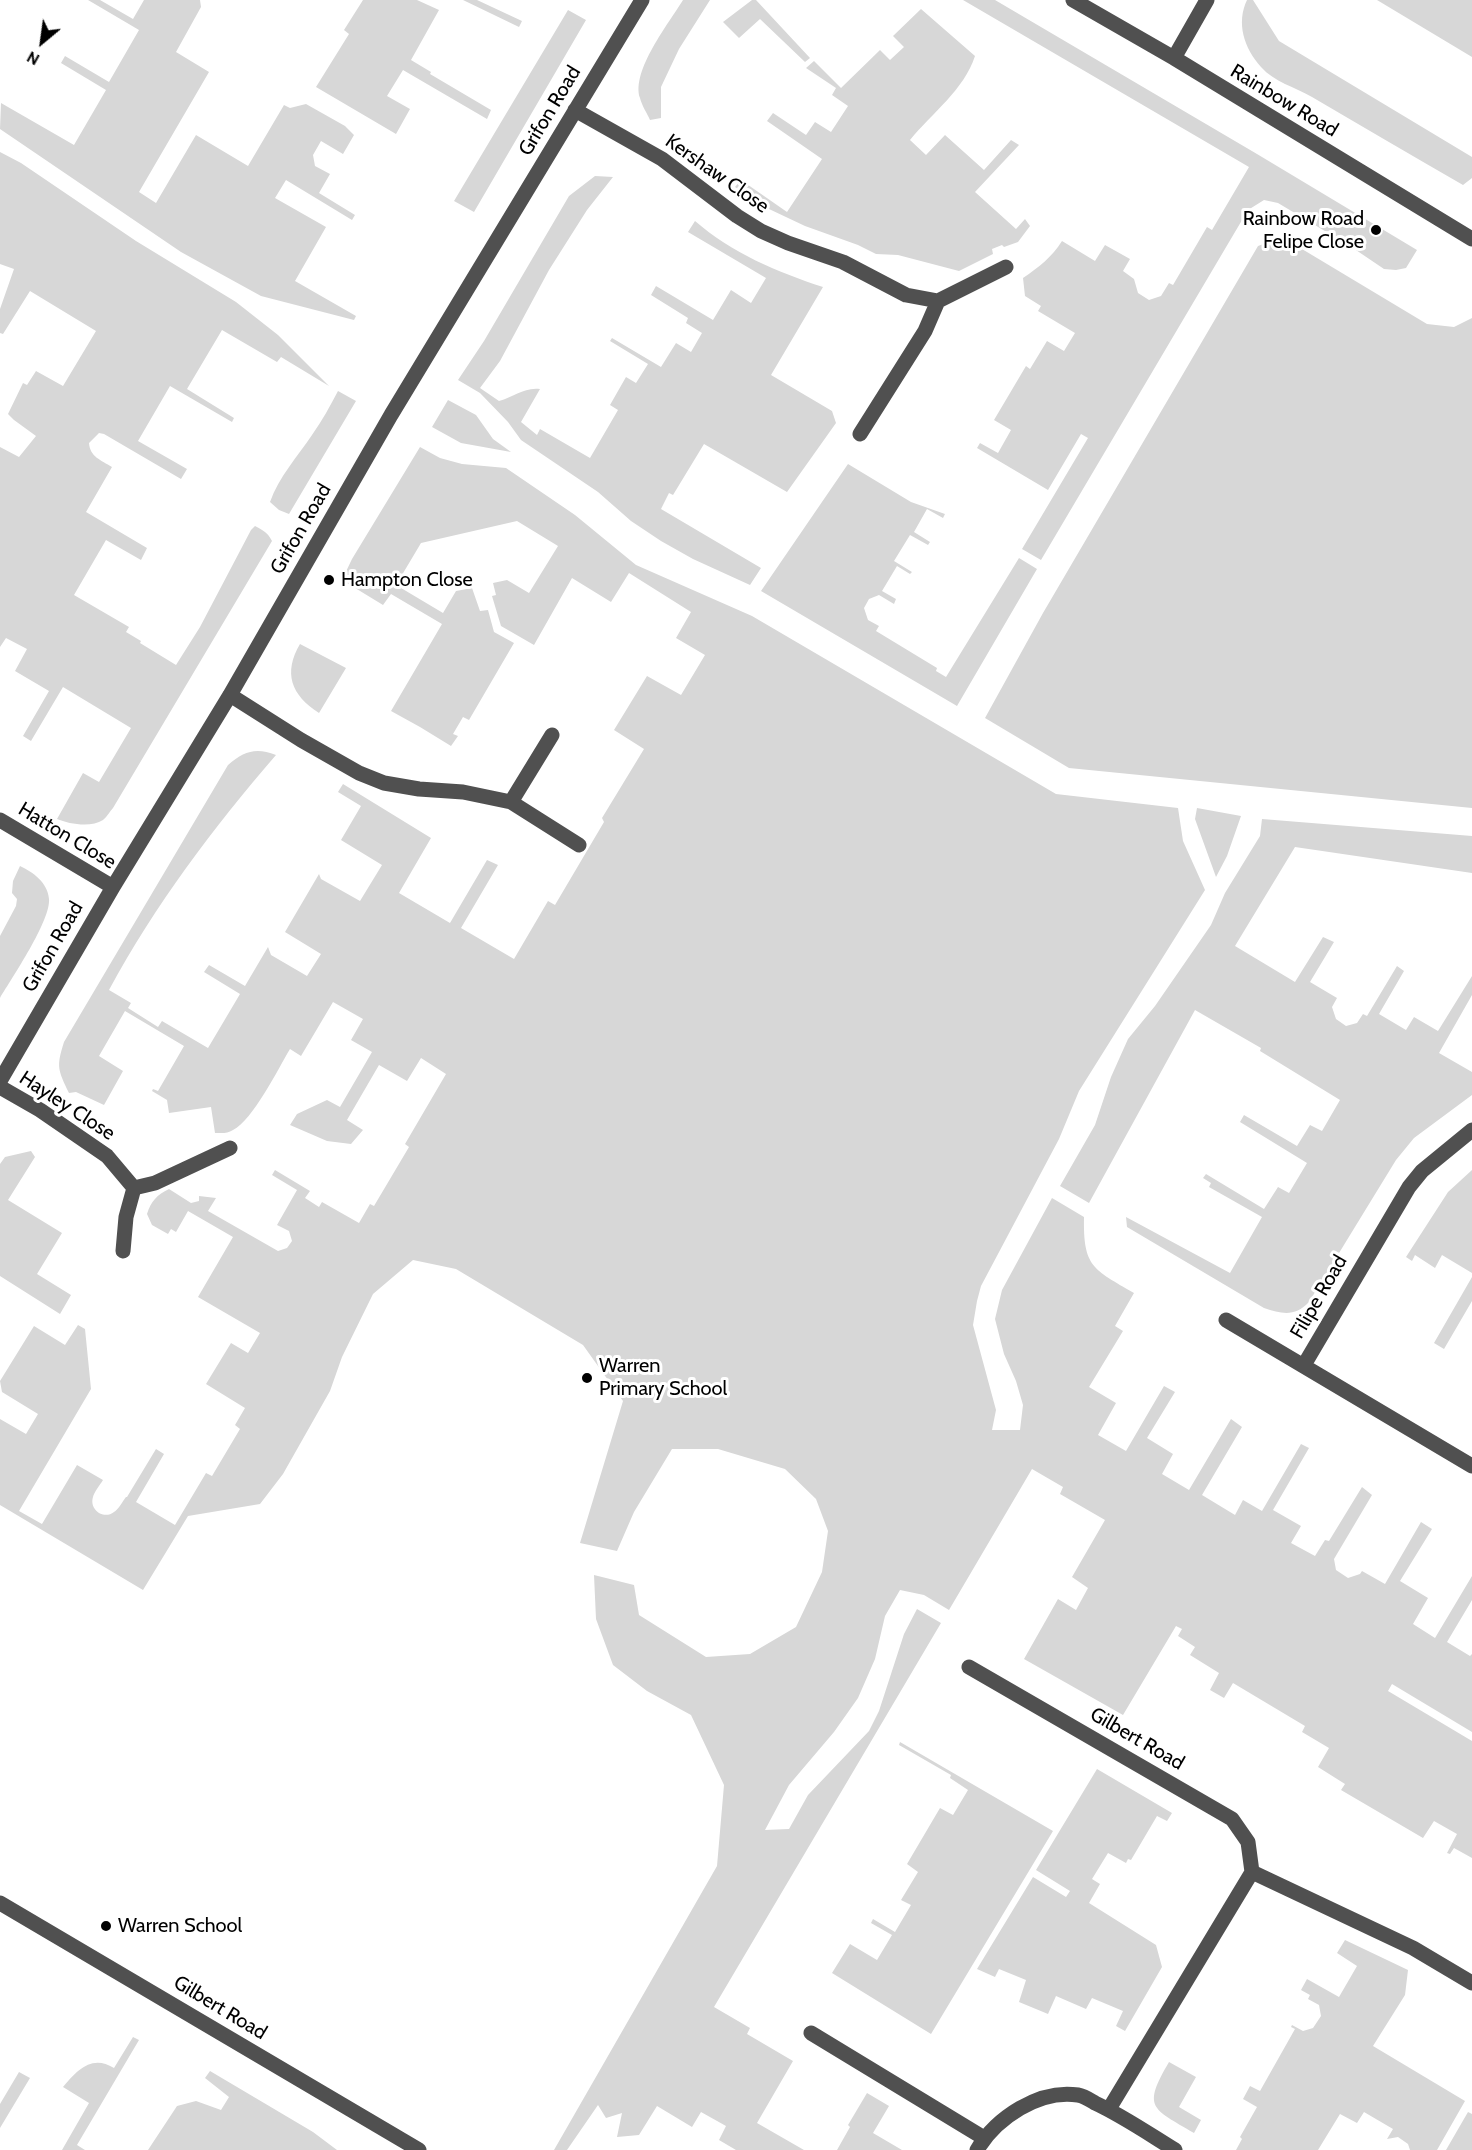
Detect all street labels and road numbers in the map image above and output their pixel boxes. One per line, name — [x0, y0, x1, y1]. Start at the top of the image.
street label: Rainbow Road — [1226, 59, 1342, 143]
street label: Grifon Road — [514, 62, 586, 160]
street label: Kershaw Close — [661, 129, 773, 219]
street label: Grifon Road — [266, 480, 336, 578]
street label: Hatton Close — [14, 797, 120, 875]
street label: Grifon Road — [18, 898, 88, 996]
street label: Hayley Close — [15, 1066, 119, 1146]
street label: Filipe Road — [1285, 1251, 1353, 1343]
street label: Gilbert Road — [1086, 1702, 1188, 1776]
street label: Gilbert Road — [169, 1971, 271, 2045]

